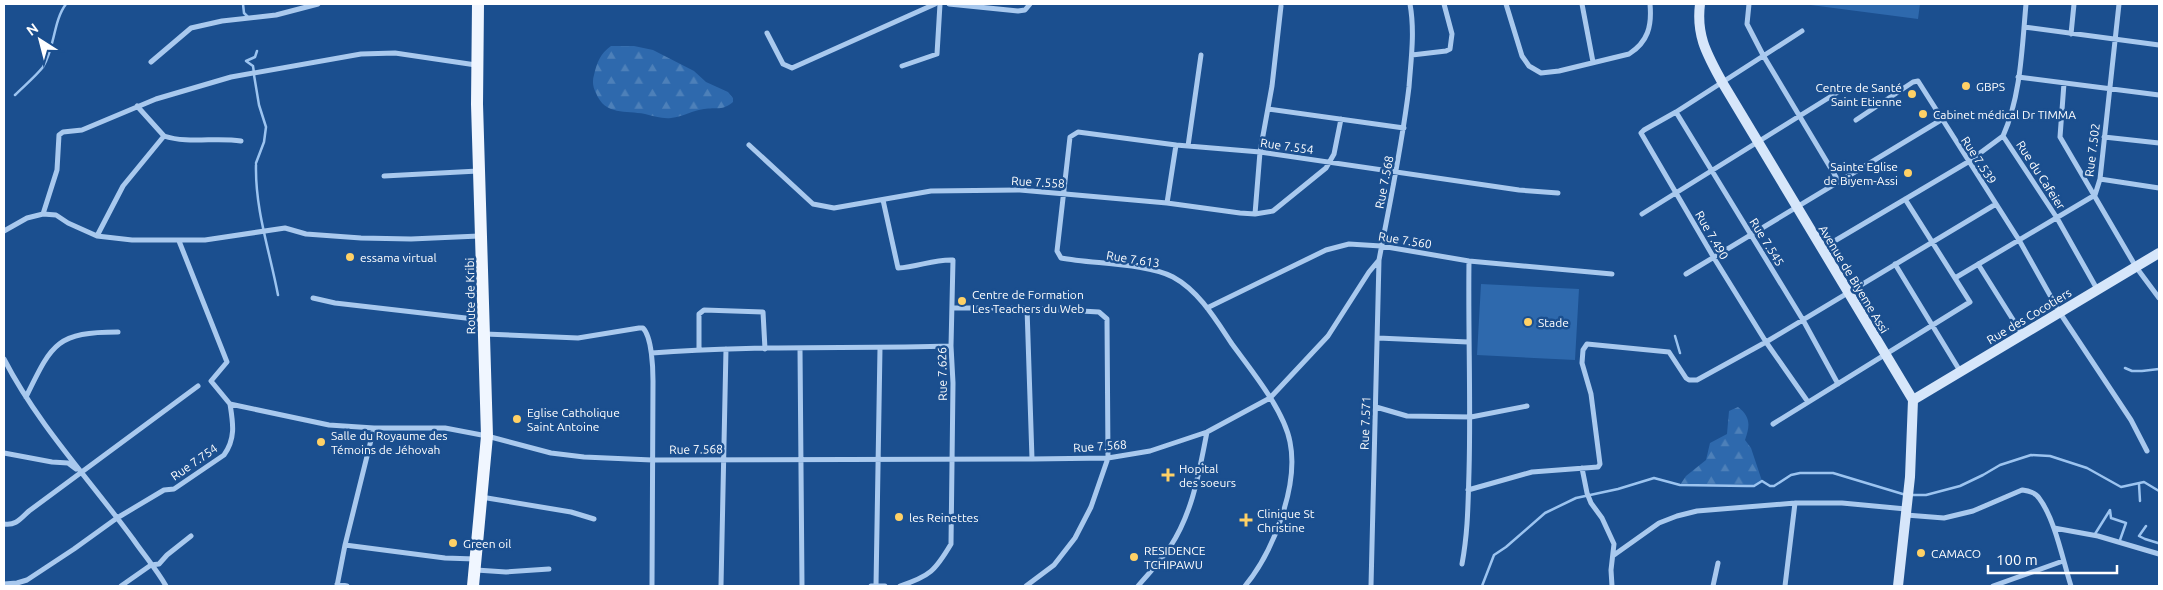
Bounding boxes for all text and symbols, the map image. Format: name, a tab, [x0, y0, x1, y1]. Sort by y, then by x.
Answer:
north arrow	[15, 15, 65, 65]
text: N	[23, 20, 41, 39]
marker: GBPS	[1960, 80, 1972, 92]
place label: GBPS	[1976, 80, 2005, 93]
place label: Centre de Santé Saint Etienne	[1816, 81, 1902, 108]
marker: Centre de Santé Saint Etienne	[1906, 88, 1918, 100]
marker: Cabinet médical Dr TIMMA	[1917, 108, 1929, 120]
place label: Cabinet médical Dr TIMMA	[1933, 108, 2076, 121]
street label: Rue 7.502	[2082, 123, 2102, 177]
street label: Rue 7.539	[1959, 134, 1999, 186]
street label: Rue 7.554	[1259, 136, 1315, 156]
street label: Rue du Cafeier	[2014, 138, 2068, 212]
street label: Rue 7.568	[1372, 154, 1396, 210]
place label: Sainte Eglise de Biyem-Assi	[1824, 160, 1898, 187]
marker: Sainte Eglise de Biyem-Assi	[1902, 167, 1914, 179]
street label: Rue 7.558	[1011, 174, 1065, 190]
street label: Rue 7.490	[1693, 208, 1731, 262]
street label: Rue 7.545	[1747, 216, 1787, 268]
street label: Avenue de Biyeme Assi	[1817, 223, 1891, 335]
street label: Rue 7.560	[1377, 229, 1433, 251]
street label: Rue 7.613	[1105, 248, 1161, 270]
marker: essama virtual	[344, 251, 356, 263]
place label: essama virtual	[360, 251, 437, 264]
street label: Route de Kribi	[463, 258, 477, 334]
street label: Rue des Cocotiers	[1984, 286, 2074, 346]
place label: Centre de Formation Les Teachers du Web	[972, 288, 1084, 315]
marker: Centre de Formation Les Teachers du Web	[956, 295, 968, 307]
marker: Stade	[1522, 316, 1534, 328]
place label: Stade	[1538, 316, 1569, 329]
street label: Rue 7.626	[935, 347, 949, 401]
street label: Rue 7.571	[1358, 396, 1372, 450]
place label: Eglise Catholique Saint Antoine	[527, 406, 620, 433]
marker: Eglise Catholique Saint Antoine	[511, 413, 523, 425]
place label: Salle du Royaume des Témoins de Jéhovah	[331, 429, 448, 456]
marker: Salle du Royaume des Témoins de Jéhovah	[315, 436, 327, 448]
street label: Rue 7.568	[1073, 438, 1127, 454]
street label: Rue 7.754	[168, 441, 220, 483]
street label: Rue 7.568	[669, 442, 723, 456]
place label: Hopital des soeurs	[1179, 462, 1236, 489]
marker: Hopital des soeurs	[1161, 468, 1175, 482]
place label: Clinique St Christine	[1257, 507, 1315, 534]
marker: les Reinettes	[893, 511, 905, 523]
place label: les Reinettes	[909, 511, 978, 524]
marker: Clinique St Christine	[1239, 513, 1253, 527]
marker: Green oil	[447, 537, 459, 549]
place label: Green oil	[463, 537, 511, 550]
scale bar	[1988, 542, 2117, 574]
place label: RESIDENCE TCHIPAWU	[1144, 544, 1206, 571]
marker: CAMACO	[1915, 547, 1927, 559]
place label: CAMACO	[1931, 547, 1981, 560]
marker: RESIDENCE TCHIPAWU	[1128, 551, 1140, 563]
text: 100 m	[1996, 551, 2038, 568]

